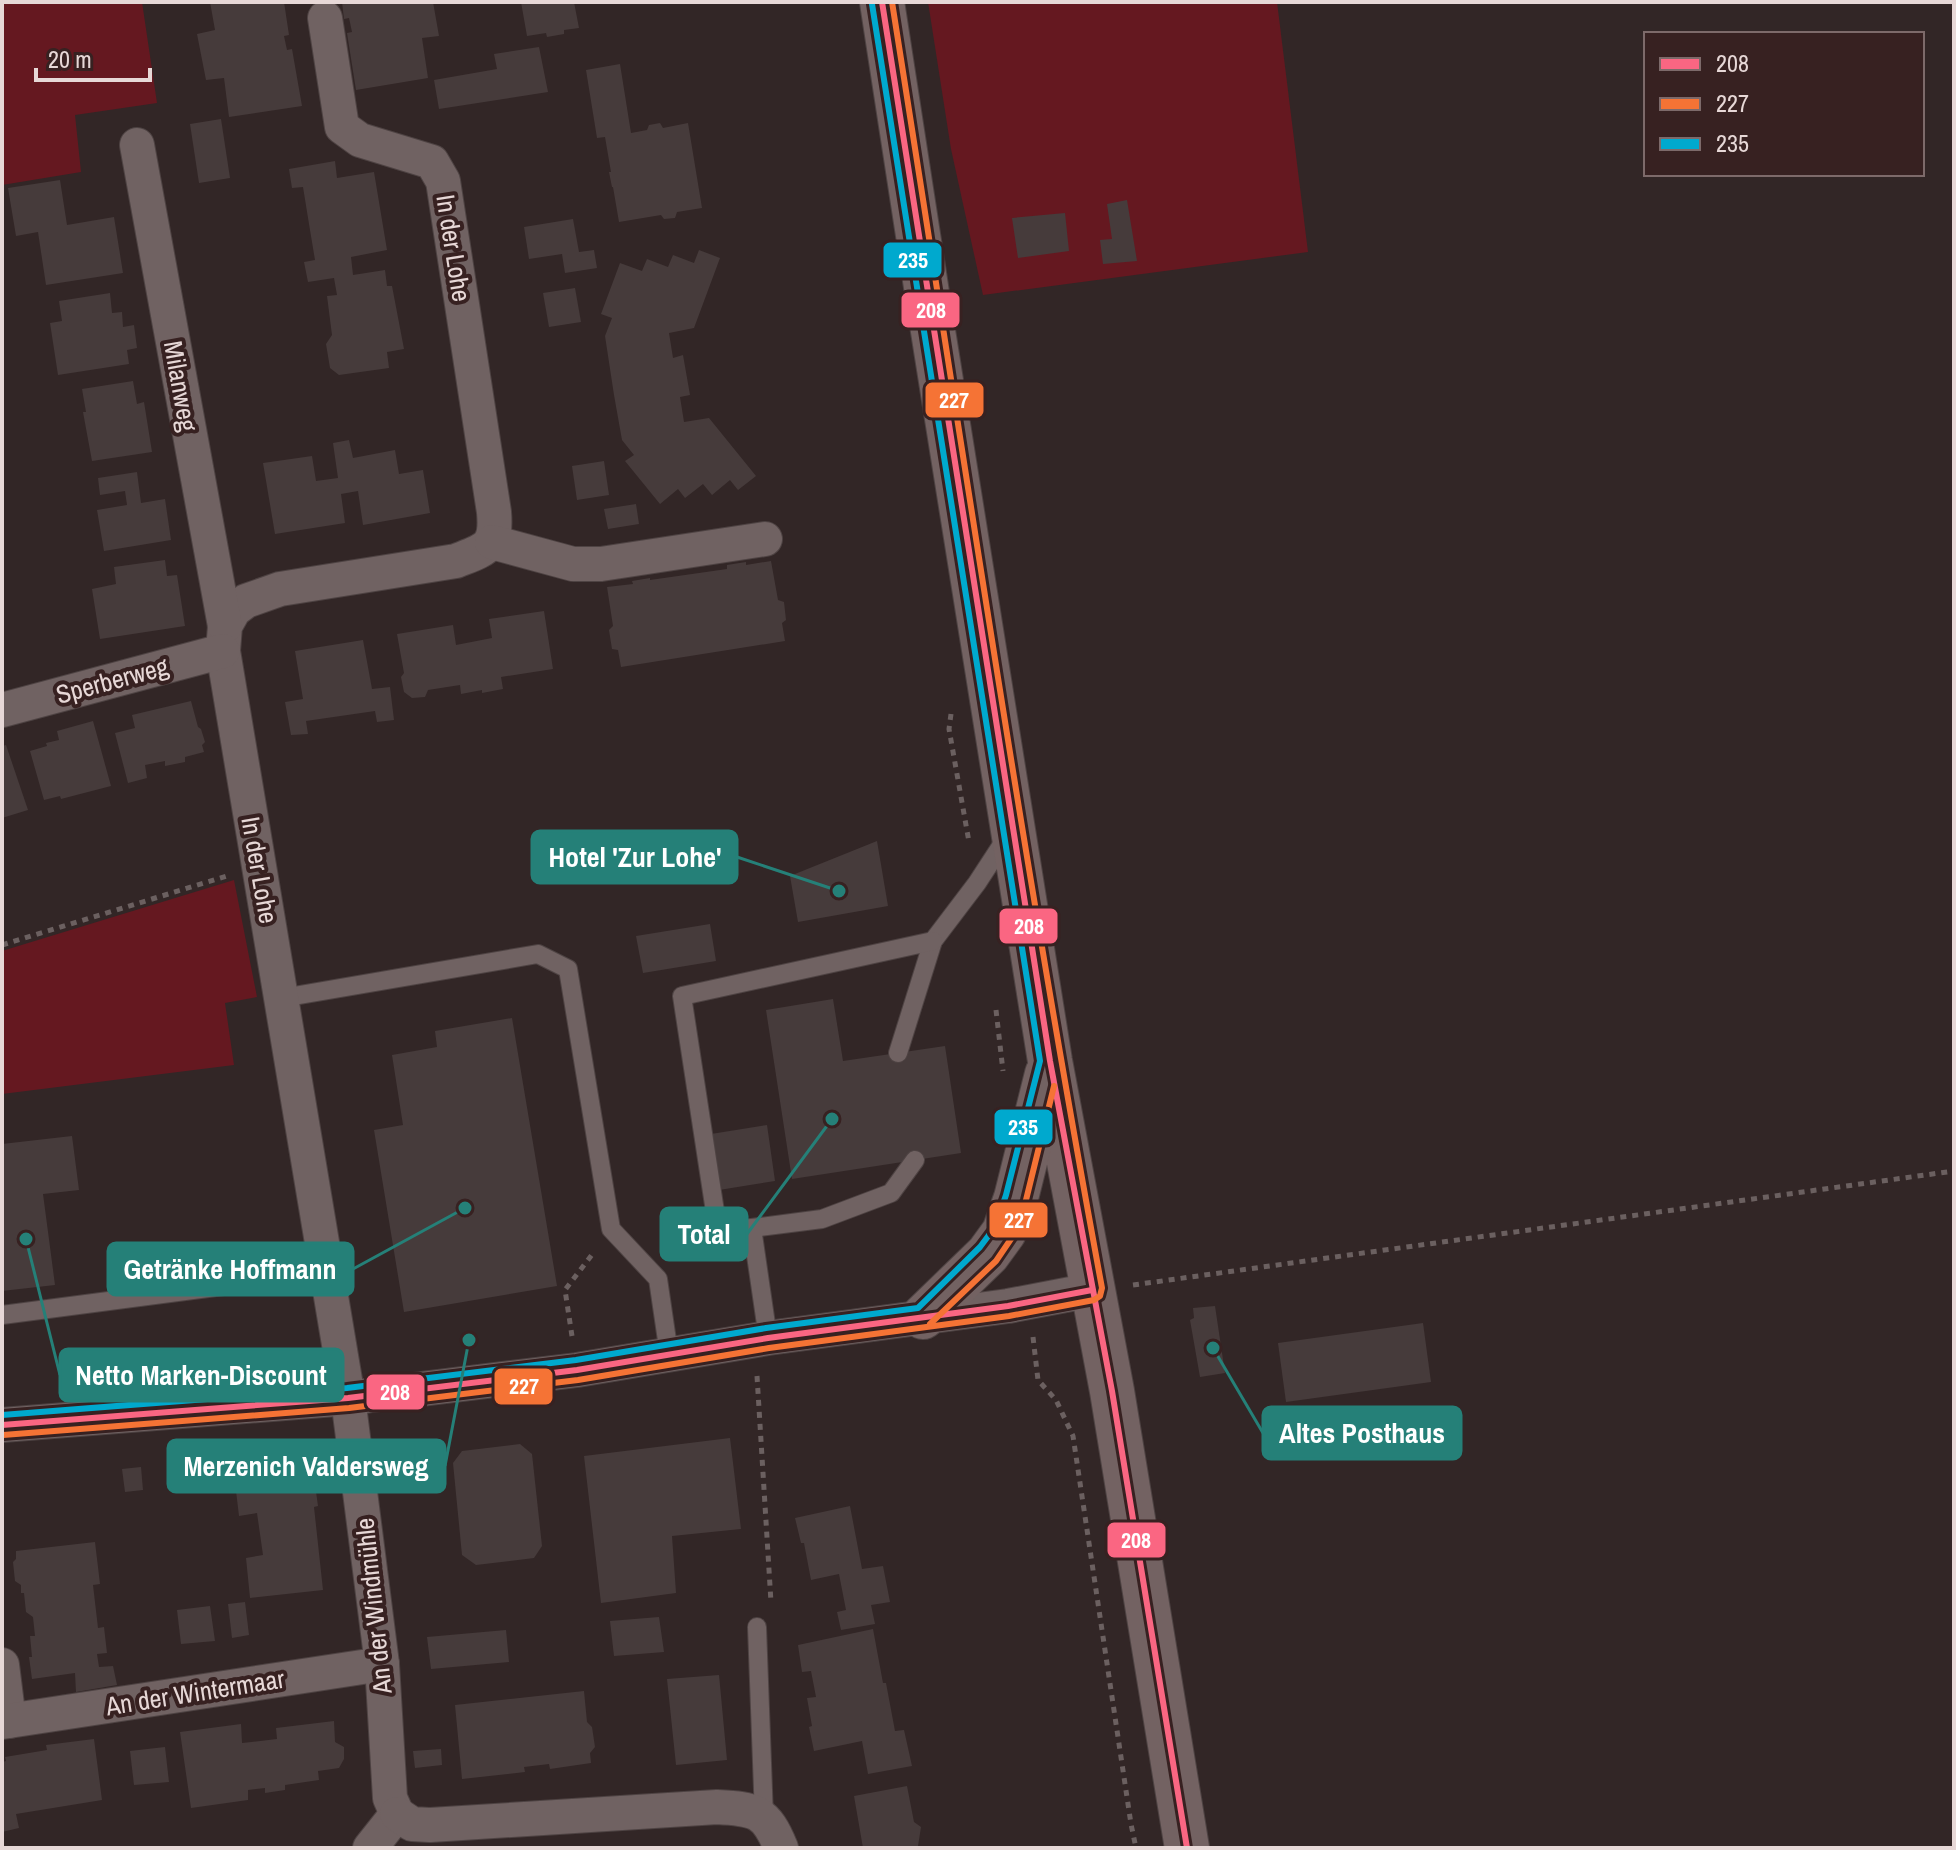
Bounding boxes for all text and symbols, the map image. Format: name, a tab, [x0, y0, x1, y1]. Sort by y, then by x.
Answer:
scale bar	[36, 32, 150, 82]
legend	[1644, 32, 1924, 176]
text: 20 m	[48, 43, 92, 75]
text: 208	[1716, 47, 1749, 79]
text: 227	[1716, 87, 1749, 119]
text: 235	[1716, 127, 1749, 159]
street label: In der Lohe	[428, 192, 480, 304]
line badge: 235	[882, 241, 943, 279]
text: 235	[898, 245, 928, 275]
line badge: 208	[900, 291, 961, 329]
text: 208	[916, 295, 946, 325]
street label: Milanweg	[156, 338, 206, 434]
line badge: 227	[924, 381, 985, 419]
text: 227	[939, 385, 969, 415]
street label: Sperberweg	[52, 648, 172, 712]
street label: In der Lohe	[233, 814, 287, 926]
callout: Hotel 'Zur Lohe'	[532, 831, 737, 883]
text: Hotel 'Zur Lohe'	[549, 838, 721, 876]
line badge: 208	[998, 907, 1059, 945]
text: 208	[1014, 911, 1044, 941]
line badge: 235	[993, 1108, 1054, 1146]
text: 235	[1008, 1112, 1038, 1142]
line badge: 227	[988, 1201, 1049, 1239]
text: 227	[1004, 1205, 1034, 1235]
callout: Total	[661, 1208, 747, 1260]
text: Total	[677, 1215, 731, 1253]
callout: Getränke Hoffmann	[108, 1243, 353, 1295]
text: Getränke Hoffmann	[123, 1250, 337, 1288]
callout: Netto Marken-Discount	[60, 1349, 343, 1401]
text: Netto Marken-Discount	[75, 1356, 327, 1394]
line badge: 227	[493, 1367, 554, 1406]
text: 227	[509, 1371, 539, 1401]
line badge: 208	[365, 1373, 426, 1411]
text: 208	[380, 1377, 410, 1407]
callout: Altes Posthaus	[1263, 1407, 1461, 1459]
text: Altes Posthaus	[1279, 1414, 1445, 1452]
callout: Merzenich Valdersweg	[168, 1440, 445, 1492]
text: Merzenich Valdersweg	[183, 1447, 429, 1485]
street label: An der Windmühle	[346, 1516, 400, 1697]
line badge: 208	[1106, 1521, 1167, 1559]
text: 208	[1121, 1525, 1151, 1555]
street label: An der Wintermaar	[102, 1661, 287, 1724]

